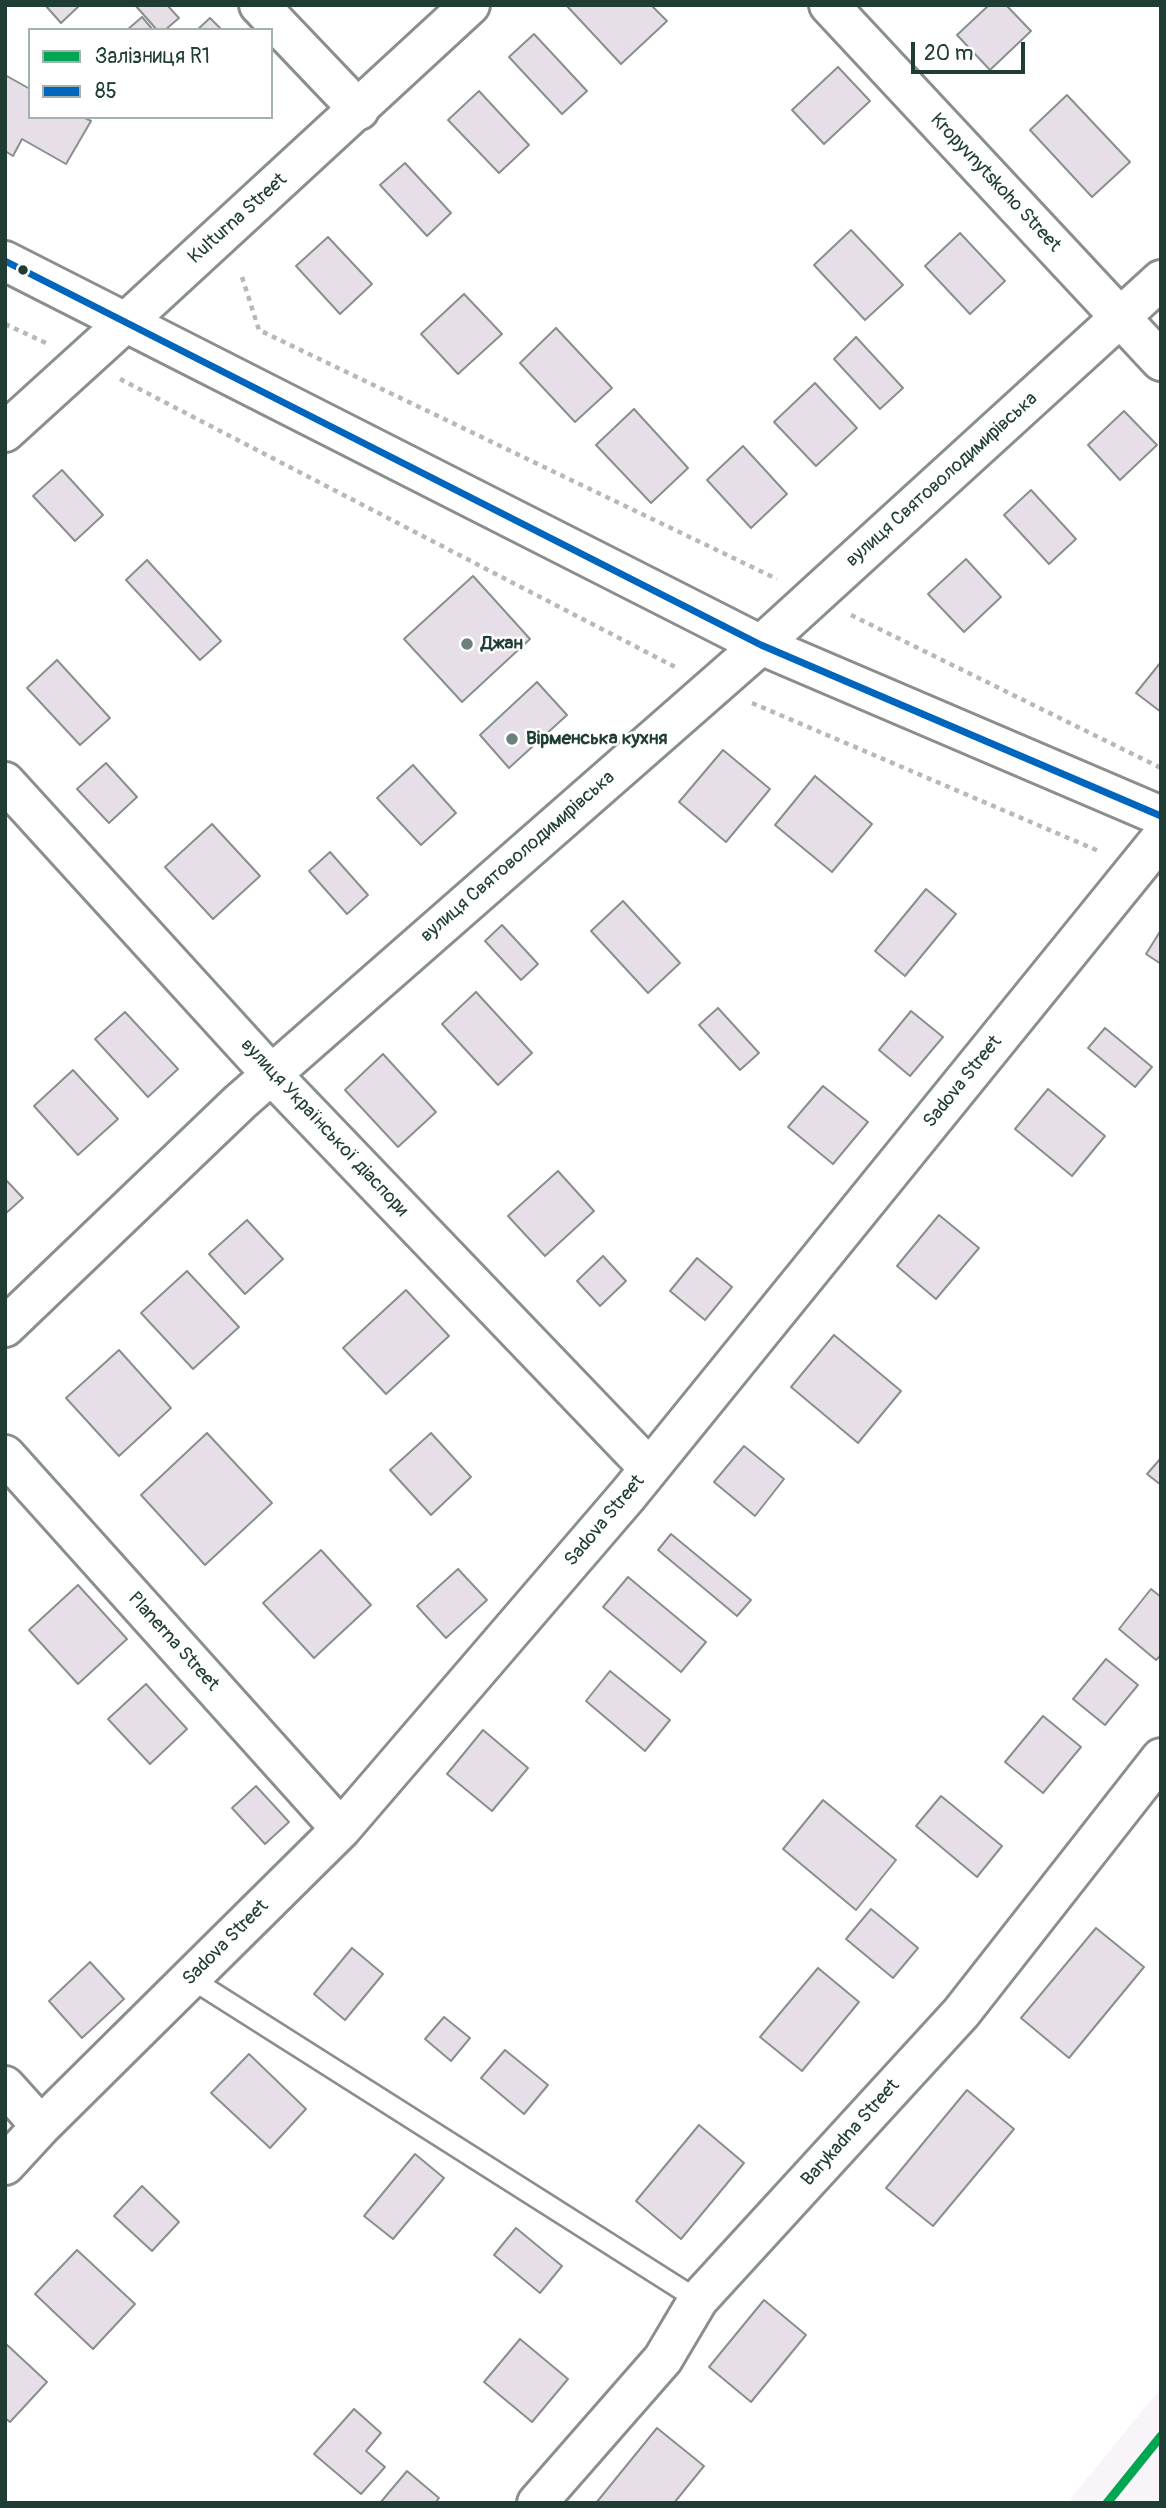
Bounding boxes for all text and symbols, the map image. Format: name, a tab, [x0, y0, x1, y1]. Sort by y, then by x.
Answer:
legend	[28, 28, 273, 119]
scale bar	[914, 28, 1028, 72]
text: 20 m	[924, 40, 973, 67]
text: Залізниця R1	[95, 43, 210, 70]
text: 85	[95, 78, 117, 105]
street label: Kropyvnytskoho Street	[925, 109, 1065, 257]
street label: Kulturna Street	[184, 169, 292, 269]
unlabelled marker	[16, 263, 30, 277]
street label: вулиця Святоволодимирівська	[842, 388, 1042, 572]
place label: Джан	[481, 633, 523, 655]
marker: Джан	[459, 636, 475, 652]
place label: Вірменська кухня	[526, 728, 667, 750]
marker: Вірменська кухня	[504, 731, 520, 747]
street label: вулиця Святоволодимирівська	[416, 766, 620, 948]
street label: Sadova Street	[919, 1031, 1007, 1133]
street label: вулиця Української діаспори	[235, 1034, 413, 1222]
street label: Sadova Street	[560, 1471, 650, 1571]
street label: Planerna Street	[123, 1588, 223, 1696]
street label: Sadova Street	[178, 1895, 274, 1991]
street label: Barykadna Street	[797, 2075, 905, 2191]

